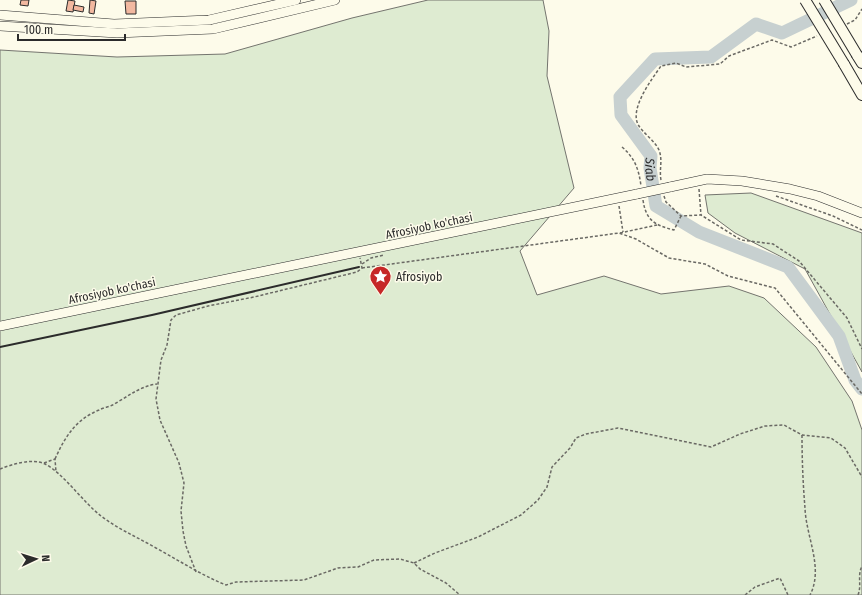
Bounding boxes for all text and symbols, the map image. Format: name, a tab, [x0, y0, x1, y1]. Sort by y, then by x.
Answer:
scale bar	[18, 16, 125, 42]
text: 100 m	[24, 23, 53, 37]
water label: Siab	[642, 156, 659, 182]
street label: Afrosiyob ko'chasi	[384, 210, 474, 242]
place icon: Afrosiyob	[367, 264, 393, 297]
place label: Afrosiyob	[396, 270, 442, 284]
street label: Afrosiyob ko'chasi	[67, 275, 157, 307]
north arrow	[16, 539, 56, 579]
text: N	[39, 555, 52, 562]

